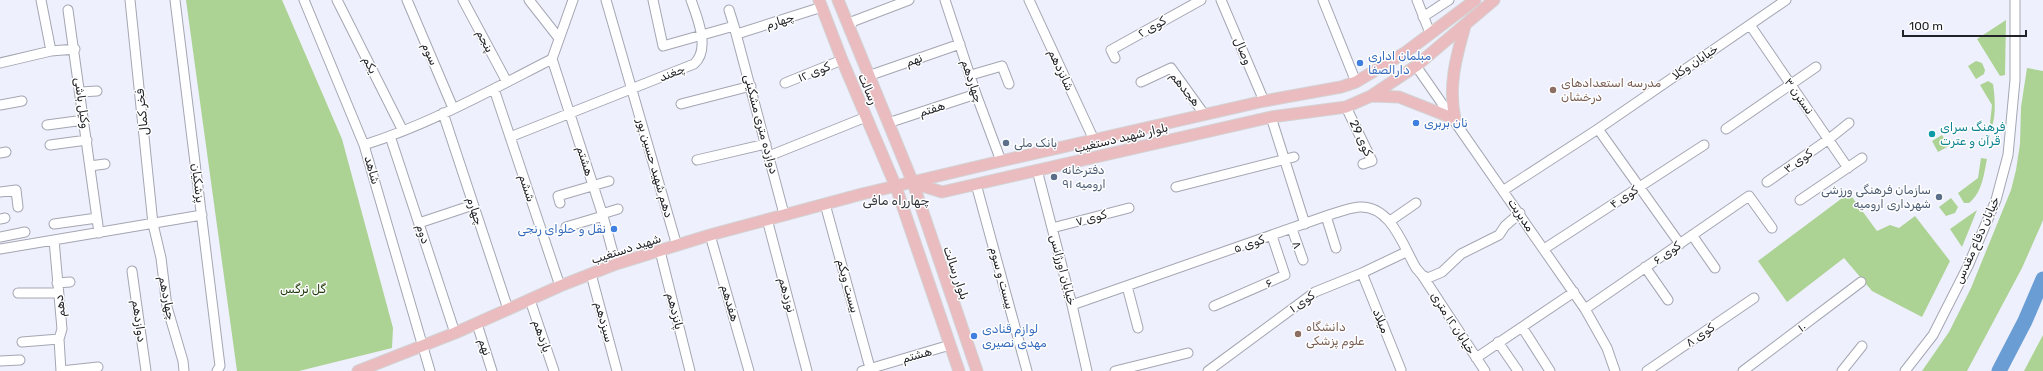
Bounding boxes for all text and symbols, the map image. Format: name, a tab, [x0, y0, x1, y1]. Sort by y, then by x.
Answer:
street label: چهارم	[764, 10, 796, 34]
scale bar	[1903, 12, 2026, 38]
street label: کوی ۲	[1135, 13, 1170, 41]
text: 100 m	[1909, 19, 1943, 33]
street label: پنجم	[472, 27, 497, 55]
street label: وصال	[1230, 35, 1255, 67]
street label: سوم	[417, 41, 441, 68]
street label: خیابان وکلا	[1669, 41, 1721, 83]
street label: شانزدهم	[1044, 47, 1077, 93]
place label: مبلمان اداری دارالصفا	[1368, 49, 1431, 78]
street label: نهم	[904, 51, 925, 70]
street label: یکم	[359, 54, 380, 76]
street label: چهاردهم	[958, 58, 985, 105]
marker: مبلمان اداری دارالصفا	[1355, 58, 1365, 68]
street label: کوی ۱۲	[796, 59, 833, 86]
street label: چغند	[657, 62, 687, 84]
street label: هجدهم	[1166, 69, 1203, 110]
street label: رسالت	[854, 71, 881, 107]
street label: دوازده متری مشکینی	[740, 73, 781, 176]
street label: نسترن ۳	[1781, 75, 1817, 117]
street label: وکیل باشی	[70, 76, 93, 130]
place label: مدرسه استعدادهای درخشان	[1561, 76, 1661, 105]
marker: مدرسه استعدادهای درخشان	[1548, 85, 1558, 95]
street label: فخر کمال	[133, 88, 152, 136]
street label: هفتم	[917, 98, 947, 121]
street label: دهم شهید حسین پور	[633, 116, 676, 220]
place label: نان بربری	[1424, 116, 1468, 131]
street label: کوی 29	[1346, 118, 1376, 159]
marker: نان بربری	[1411, 118, 1421, 128]
street label: بلوار شهید دستغیب	[1073, 120, 1170, 157]
place label: فرهنگ سرای قرآن و عترت	[1940, 120, 2006, 149]
marker: فرهنگ سرای قرآن و عترت	[1927, 129, 1937, 139]
place label: بانک ملی	[1014, 136, 1057, 151]
marker: بانک ملی	[1001, 138, 1011, 148]
street label: هشتم	[573, 144, 596, 178]
street label: کوی ۳	[1781, 146, 1816, 177]
street label: شاهد	[361, 154, 383, 186]
street label: پزشکیان	[188, 162, 207, 204]
place label: دفترخانه ۹۱ ارومیه	[1062, 163, 1106, 192]
street label: ششم	[515, 172, 538, 204]
marker: دفترخانه ۹۱ ارومیه	[1049, 172, 1059, 182]
street label: کوی ۴	[1607, 182, 1642, 212]
place label: سازمان فرهنگی ورزشی شهرداری ارومیه	[1821, 183, 1931, 212]
marker: سازمان فرهنگی ورزشی شهرداری ارومیه	[1934, 192, 1944, 202]
district label: چهارراه مافی	[863, 193, 929, 209]
street label: خیابان دفاع مقدس	[1952, 194, 2004, 287]
street label: چهارم	[462, 195, 486, 227]
street label: مدیریت	[1504, 196, 1537, 235]
street label: کوی ۷	[1074, 207, 1109, 230]
place label: نقل و حلوای رنجی	[518, 222, 606, 237]
street label: دوم	[411, 223, 433, 246]
marker: نقل و حلوای رنجی	[609, 224, 619, 234]
street label: شهید دستغیب	[589, 231, 663, 267]
street label: کوی ۵	[1232, 232, 1267, 257]
street label: خیابان اورژانس	[1046, 233, 1079, 307]
street label: کوی ۶	[1650, 238, 1685, 268]
street label: ۸	[1289, 239, 1305, 251]
street label: بلوار رسالت	[939, 244, 972, 302]
street label: بیست و سوم	[985, 245, 1017, 311]
street label: بیست ویکم	[833, 258, 862, 315]
street label: چهاردهم	[155, 275, 178, 321]
street label: ۶	[1263, 275, 1275, 291]
street label: نوزدهم	[775, 276, 798, 314]
park label: گل نرگس	[280, 282, 327, 297]
street label: هفدهم	[717, 283, 742, 323]
street label: کوی ۱	[1287, 288, 1318, 317]
street label: خیابان ۱۲ متری	[1427, 289, 1478, 357]
street label: پانزدهم	[663, 291, 686, 331]
street label: دهم	[52, 293, 69, 318]
street label: دوازدهم	[128, 299, 149, 344]
street label: سیزدهم	[591, 300, 616, 344]
street label: میلاد	[1370, 307, 1392, 336]
street label: یازدهم	[529, 318, 554, 354]
street label: ۱۰	[1795, 319, 1809, 335]
place label: دانشگاه علوم پزشکی	[1306, 320, 1365, 350]
street label: کوی ۸	[1683, 320, 1718, 351]
place label: لوازم قنادی مهدی نصیری	[982, 322, 1047, 351]
marker: دانشگاه علوم پزشکی	[1293, 329, 1303, 339]
marker: لوازم قنادی مهدی نصیری	[969, 331, 979, 341]
street label: نهم	[475, 337, 494, 358]
street label: هشتم	[901, 344, 934, 367]

